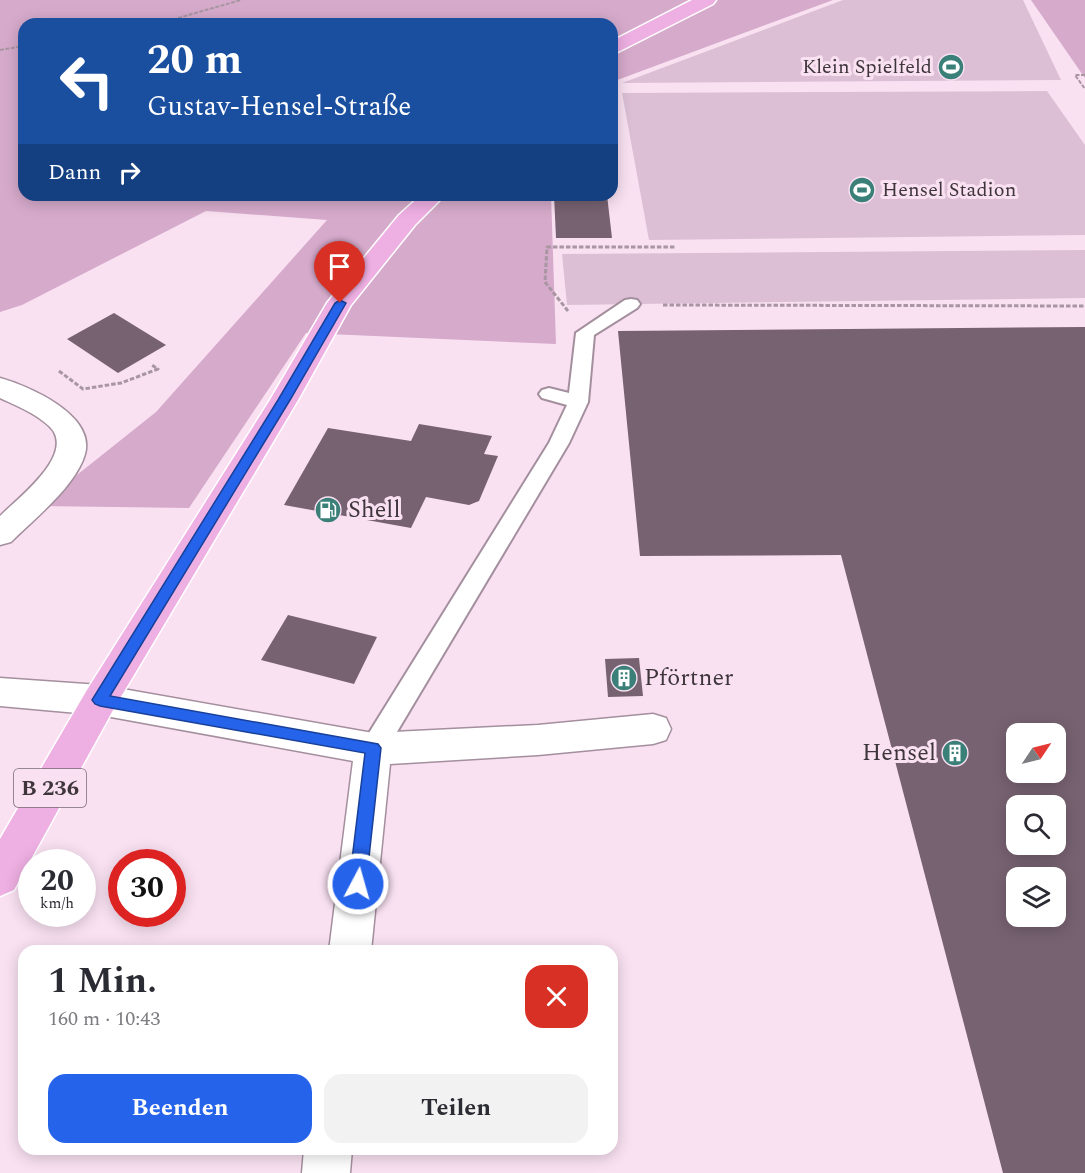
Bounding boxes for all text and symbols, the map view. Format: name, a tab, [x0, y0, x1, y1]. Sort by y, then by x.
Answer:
text: 20 m	[147, 29, 242, 92]
icon: left	[48, 42, 126, 120]
place label: Klein Spielfeld	[802, 52, 932, 82]
sports icon: Klein Spielfeld	[936, 52, 966, 82]
text: Gustav-Hensel-Straße	[147, 86, 411, 128]
text: Dann	[48, 156, 101, 189]
icon: right	[113, 156, 146, 189]
sports icon: Hensel Stadion	[847, 175, 877, 205]
place label: Hensel Stadion	[882, 175, 1016, 205]
pin	[314, 241, 365, 303]
icon: arrive	[323, 250, 356, 283]
place label: Shell	[348, 492, 400, 528]
fuel station icon: Shell	[313, 495, 343, 525]
place label: Pförtner	[644, 660, 734, 696]
building icon: Pförtner	[609, 663, 639, 693]
north arrow	[1006, 723, 1066, 783]
map controls	[1006, 723, 1066, 927]
place label: Hensel	[862, 735, 936, 771]
building icon: Hensel	[940, 738, 970, 768]
road number: B 236	[14, 769, 86, 807]
button: search	[1006, 795, 1066, 855]
speed limit sign: 30	[108, 849, 186, 927]
position arrow	[326, 852, 390, 916]
text: 20	[40, 858, 74, 904]
button: layers	[1006, 867, 1066, 927]
text: km/h	[40, 892, 74, 915]
text: 1 Min.	[48, 954, 157, 1009]
button: close	[525, 965, 588, 1028]
text: 160 m · 10:43	[48, 1004, 160, 1034]
button: Beenden	[48, 1074, 312, 1143]
button: Teilen	[324, 1074, 588, 1143]

